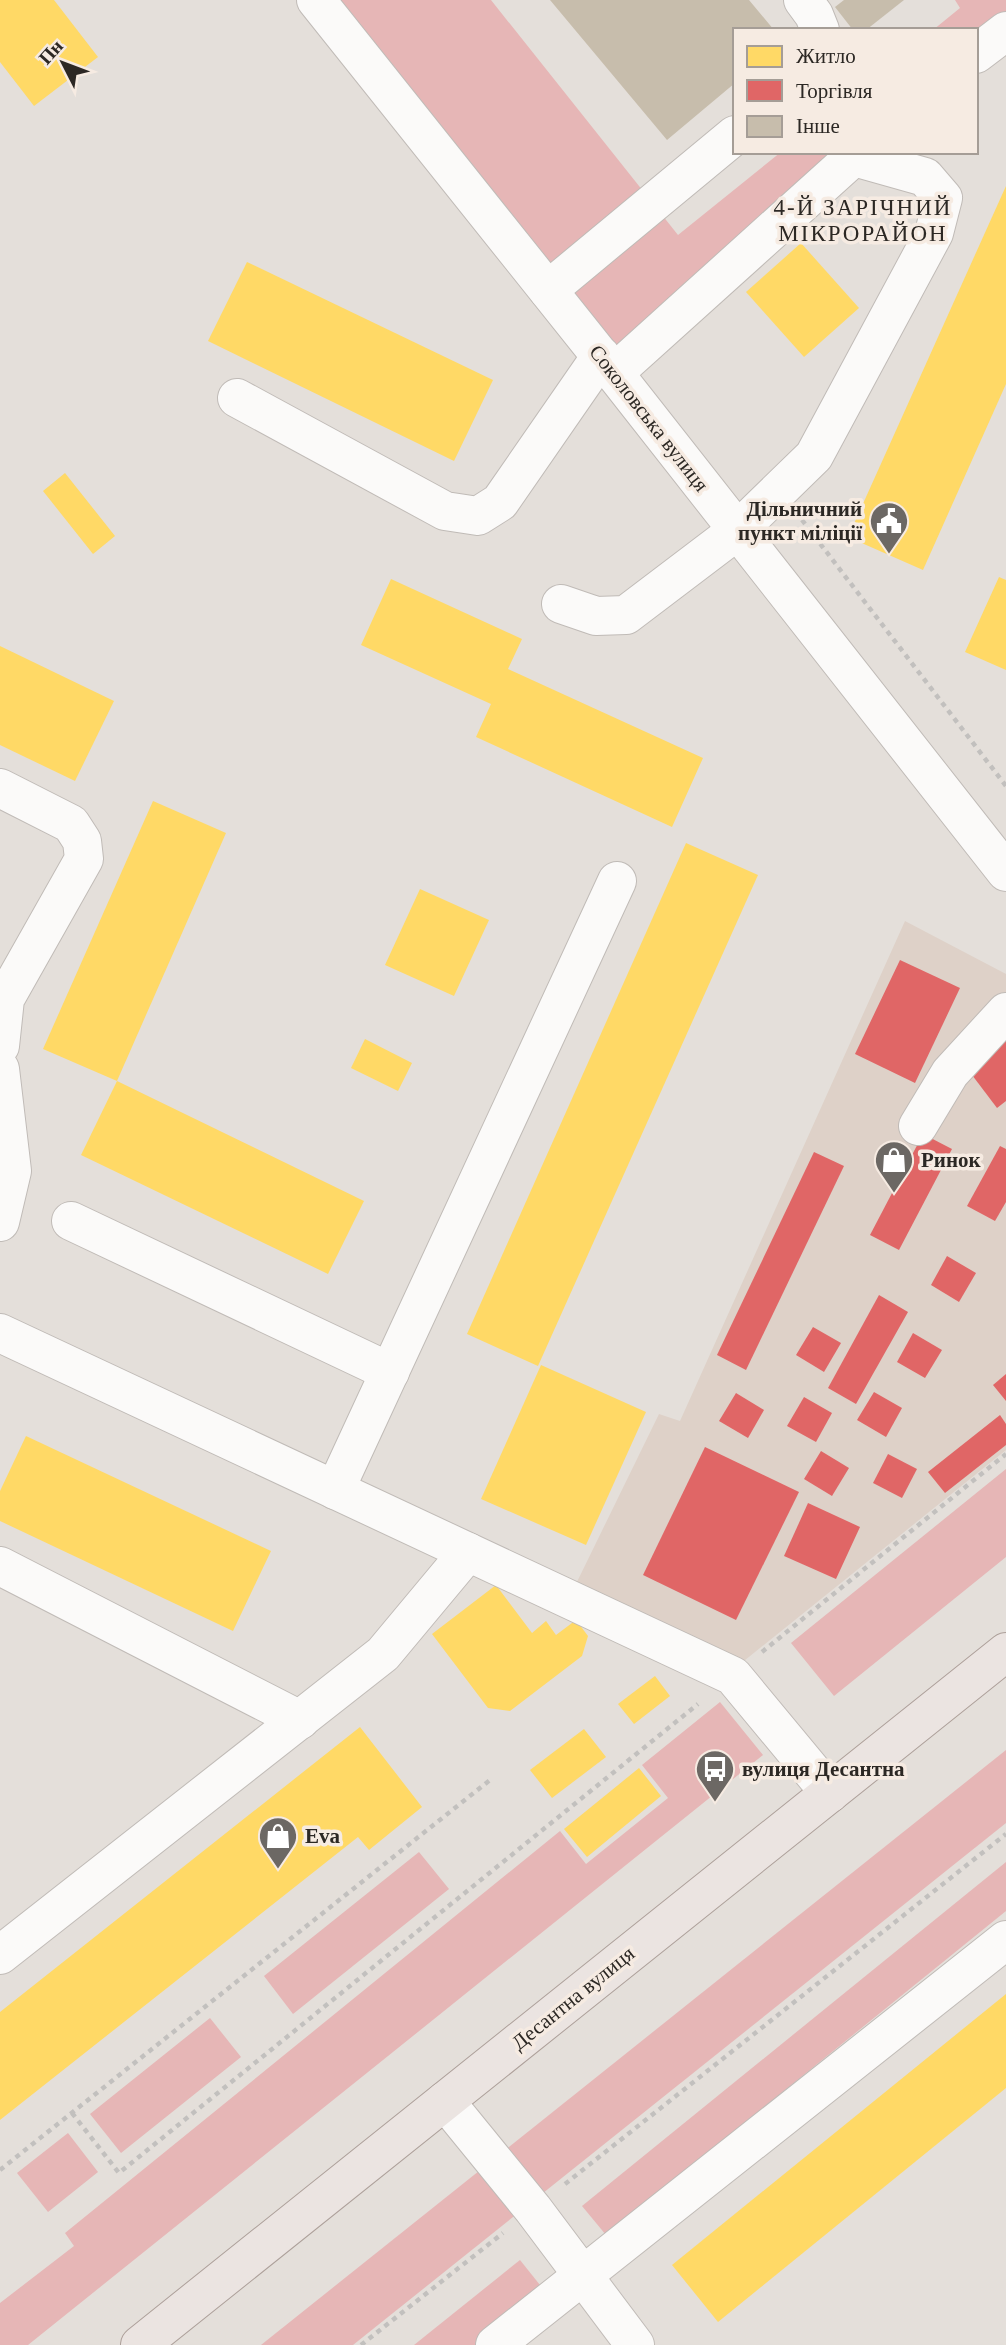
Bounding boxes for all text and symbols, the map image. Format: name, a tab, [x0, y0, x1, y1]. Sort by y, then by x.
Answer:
north arrow	[28, 28, 98, 98]
legend	[733, 28, 978, 154]
text: Пн	[34, 35, 67, 69]
text: Житло	[796, 44, 856, 68]
text: Торгівля	[796, 79, 873, 103]
text: Інше	[796, 114, 840, 138]
district label: 4-Й ЗАРІЧНИЙ МІКРОРАЙОН	[774, 195, 952, 246]
street label: Соколовська вулиця	[584, 340, 714, 496]
place label: Дільничний пункт міліції	[738, 497, 862, 545]
public building icon: Дільничний пункт міліції	[868, 500, 910, 555]
shop icon: Ринок	[873, 1139, 915, 1194]
place label: Ринок	[921, 1148, 982, 1172]
bus stop icon: вулиця Десантна	[694, 1748, 736, 1803]
place label: вулиця Десантна	[742, 1757, 905, 1781]
shop icon: Eva	[257, 1815, 299, 1870]
place label: Eva	[305, 1824, 341, 1848]
street label: Десантна вулиця	[507, 1941, 639, 2055]

